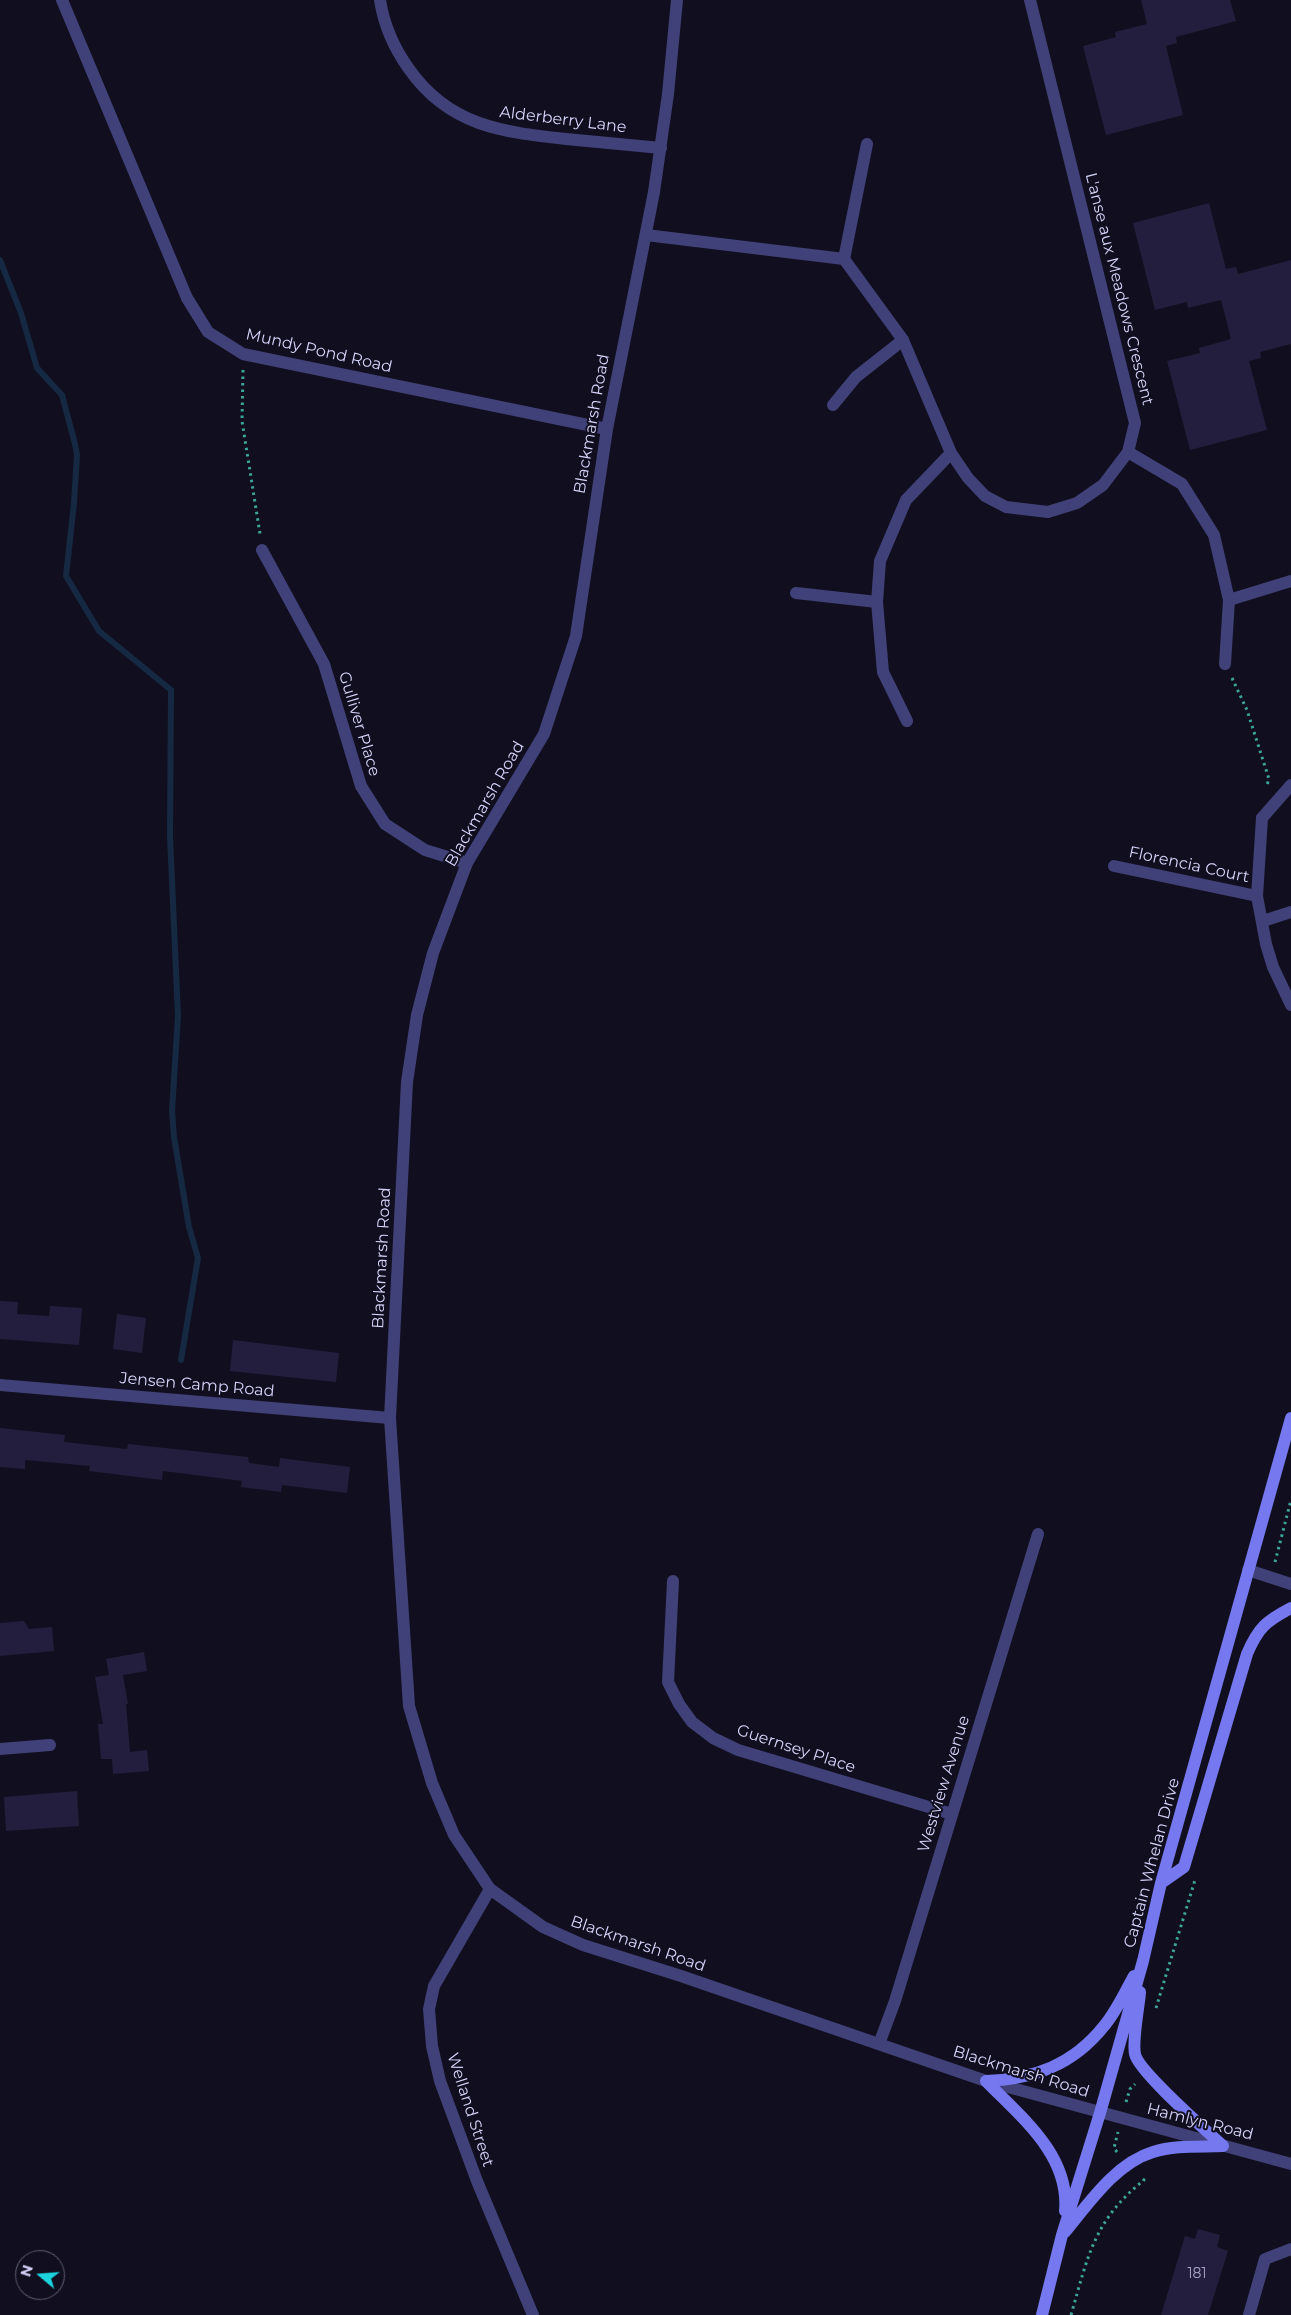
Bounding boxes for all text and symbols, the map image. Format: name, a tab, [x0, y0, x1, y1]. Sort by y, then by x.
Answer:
street label: Alderberry Lane	[498, 103, 628, 137]
street label: L'anse aux Meadows Crescent	[1081, 171, 1157, 407]
street label: Mundy Pond Road	[244, 325, 394, 377]
street label: Blackmarsh Road	[570, 353, 614, 495]
street label: Gulliver Place	[334, 669, 384, 779]
street label: Blackmarsh Road	[441, 738, 529, 870]
street label: Florencia Court	[1127, 843, 1251, 887]
street label: Blackmarsh Road	[369, 1187, 395, 1329]
street label: Jensen Camp Road	[119, 1369, 275, 1401]
street label: Westview Avenue	[914, 1713, 974, 1855]
street label: Guernsey Place	[734, 1721, 858, 1777]
street label: Captain Whelan Drive	[1120, 1776, 1184, 1950]
street label: Blackmarsh Road	[568, 1912, 708, 1976]
street label: Blackmarsh Road	[950, 2042, 1092, 2102]
street label: Welland Street	[443, 2051, 497, 2169]
street label: Hamlyn Road	[1145, 2099, 1255, 2145]
north arrow	[15, 2250, 65, 2300]
text: N	[16, 2263, 37, 2279]
house number: 181	[1187, 2266, 1207, 2282]

